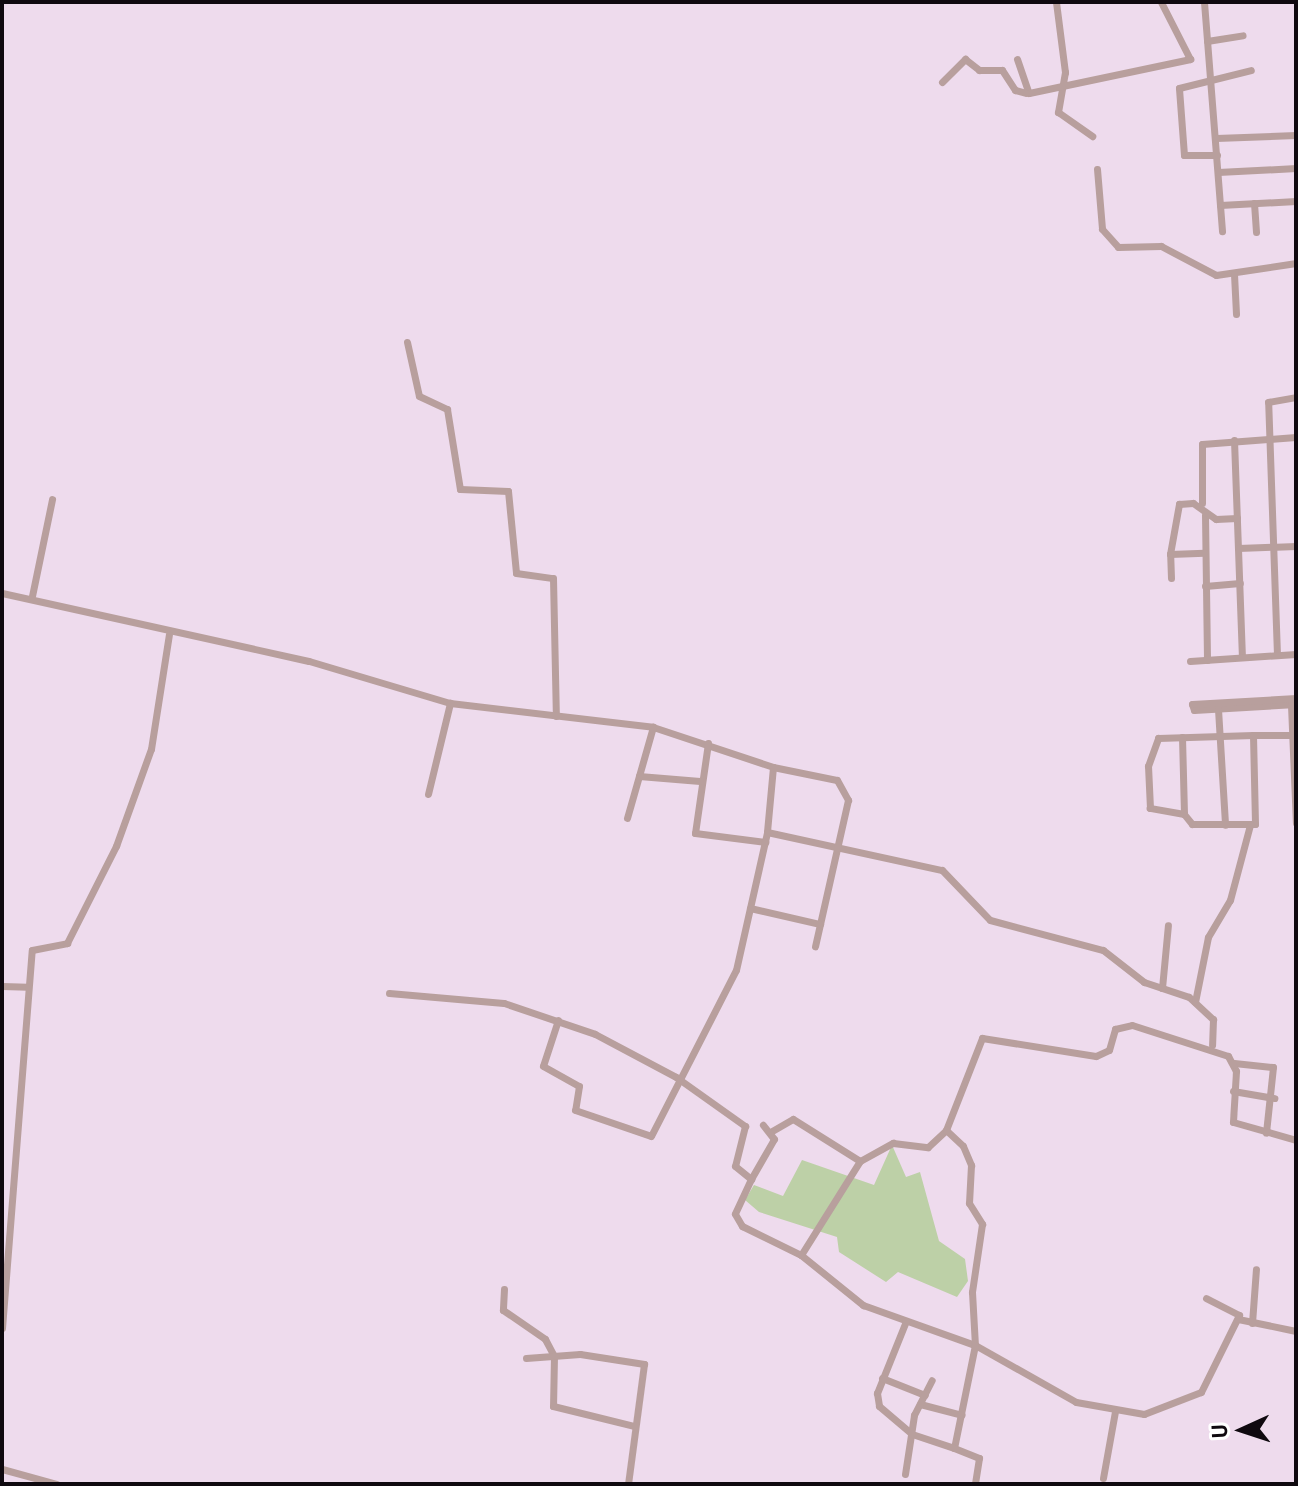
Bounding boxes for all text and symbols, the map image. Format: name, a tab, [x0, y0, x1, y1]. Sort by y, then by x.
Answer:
north arrow	[1202, 1390, 1282, 1470]
text: U	[1205, 1424, 1231, 1439]

